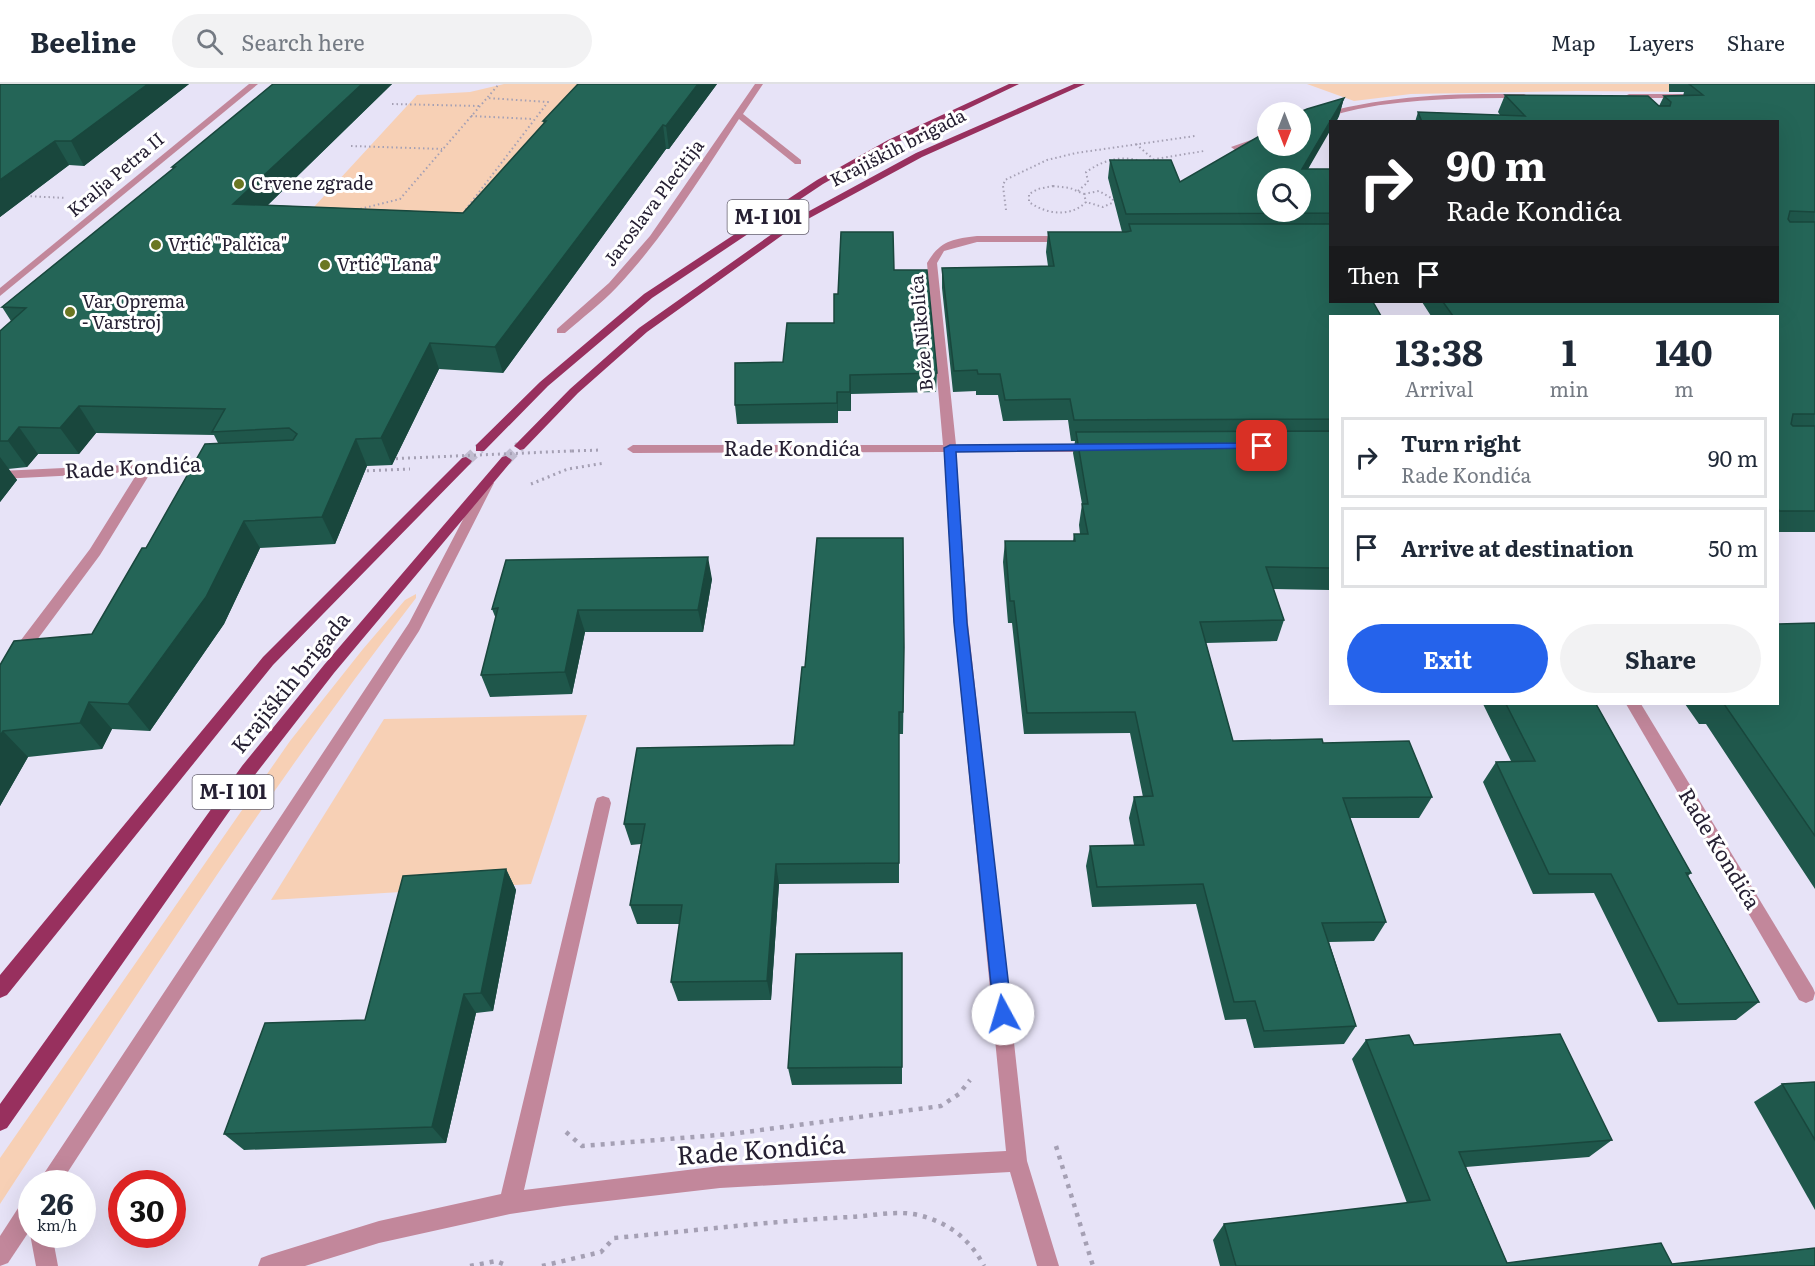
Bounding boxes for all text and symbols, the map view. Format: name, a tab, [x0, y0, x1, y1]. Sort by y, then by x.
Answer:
search box	[172, 14, 592, 68]
text: Beeline	[30, 20, 136, 62]
icon: search	[193, 25, 226, 58]
text: Search here	[241, 25, 365, 58]
text: Map	[1551, 26, 1596, 57]
text: Layers	[1629, 26, 1694, 57]
text: Share	[1727, 26, 1785, 57]
street label: Krajiških brigada	[825, 101, 970, 193]
north arrow	[1257, 102, 1311, 156]
map controls	[1257, 102, 1311, 222]
street label: Kralja Petra II	[61, 125, 169, 223]
text: 90 m	[1446, 132, 1546, 194]
street label: Jaroslava Plecitija	[596, 133, 710, 271]
icon: right	[1347, 144, 1425, 222]
button: search	[1257, 168, 1311, 222]
place label: Crvene zgrade	[251, 169, 373, 196]
marker: Crvene zgrade	[232, 177, 246, 191]
text: Rade Kondića	[1446, 189, 1622, 229]
road number: M-I 101	[728, 200, 808, 234]
place label: Vrtić "Palčica"	[168, 230, 287, 257]
marker: Vrtić "Palčica"	[149, 238, 163, 252]
place label: Vrtić "Lana"	[337, 250, 439, 277]
marker: Vrtić "Lana"	[318, 258, 332, 272]
text: Then	[1347, 258, 1400, 291]
icon: arrive	[1412, 258, 1445, 291]
street label: Bože Nikolića	[902, 274, 939, 392]
place label: Var Oprema - Varstroj	[82, 287, 185, 335]
marker: Var Oprema - Varstroj	[63, 305, 77, 319]
text: 13:38	[1395, 324, 1483, 377]
text: 1	[1562, 324, 1577, 377]
text: 140	[1655, 324, 1713, 377]
text: Arrival	[1405, 373, 1473, 403]
text: min	[1550, 373, 1589, 403]
text: m	[1674, 373, 1694, 403]
pin	[1236, 420, 1287, 471]
text: Turn right	[1401, 426, 1521, 459]
icon: arrive	[1245, 429, 1278, 462]
street label: Rade Kondića	[724, 431, 861, 462]
icon: right	[1350, 441, 1383, 474]
text: 90 m	[1708, 441, 1758, 474]
street label: Rade Kondića	[64, 446, 203, 485]
text: Rade Kondića	[1401, 459, 1531, 489]
icon: arrive	[1350, 531, 1383, 564]
text: Arrive at destination	[1401, 531, 1634, 564]
text: 50 m	[1708, 531, 1758, 564]
street label: Krajiških brigada	[222, 604, 356, 759]
button: Exit	[1347, 624, 1548, 693]
button: Share	[1560, 624, 1761, 693]
road number: M-I 101	[192, 775, 274, 809]
street label: Rade Kondića	[1673, 781, 1770, 915]
position arrow	[971, 982, 1035, 1046]
street label: Rade Kondića	[675, 1122, 847, 1173]
speed limit sign: 30	[108, 1170, 186, 1248]
text: 26	[40, 1180, 74, 1224]
text: km/h	[37, 1213, 77, 1236]

